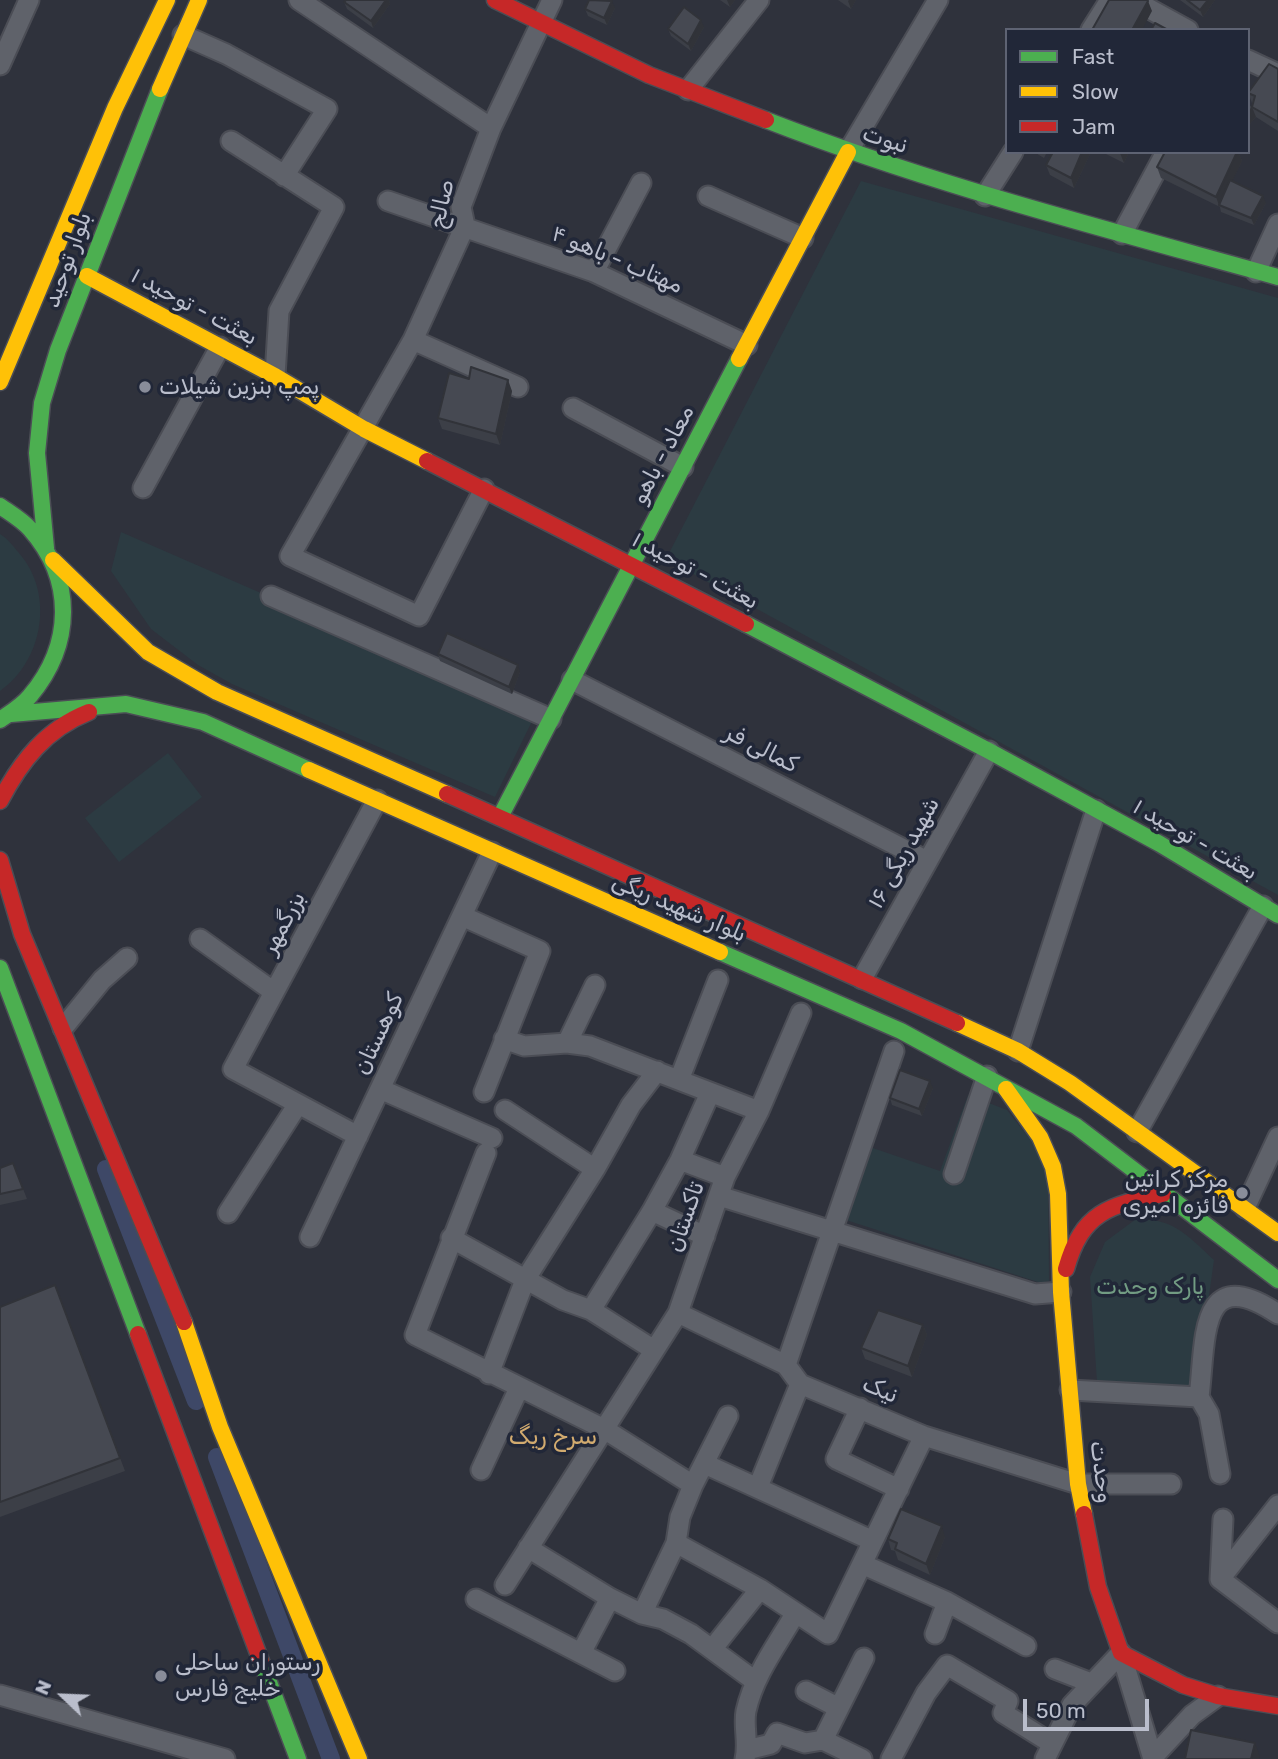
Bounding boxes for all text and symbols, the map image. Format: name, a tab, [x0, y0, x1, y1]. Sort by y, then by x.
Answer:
legend	[1005, 28, 1250, 154]
text: Fast	[1072, 44, 1114, 69]
text: Slow	[1072, 79, 1119, 104]
text: Jam	[1072, 114, 1116, 139]
street label: نبوت	[859, 120, 911, 160]
street label: صالح	[423, 177, 461, 231]
street label: بلوار توحید	[38, 208, 98, 312]
street label: مهتاب - باهو ۴	[547, 220, 687, 300]
street label: بعثت - توحید ۱	[126, 262, 262, 352]
place label: پمپ بنزین شیلات	[159, 373, 319, 401]
marker: پمپ بنزین شیلات	[137, 379, 153, 395]
street label: معاد - باهو	[625, 401, 701, 509]
street label: بعثت - توحید ۱	[627, 526, 763, 616]
street label: کمالی فر	[720, 719, 802, 779]
street label: شهید ریگی ۱۶	[862, 792, 946, 914]
street label: بعثت - توحید ۱	[1128, 793, 1262, 887]
street label: بلوار شهید ریگی	[608, 867, 750, 949]
street label: بزرگمهر	[256, 887, 312, 959]
street label: کوهستان	[348, 989, 410, 1079]
place label: مرکز کراتین فائزه امیری	[1123, 1166, 1228, 1220]
street label: تاکستان	[661, 1178, 711, 1256]
marker: مرکز کراتین فائزه امیری	[1234, 1185, 1250, 1201]
park label: پارک وحدت	[1096, 1273, 1204, 1301]
street label: نیک	[858, 1370, 902, 1410]
district label: سرخ ریگ	[509, 1423, 597, 1451]
street label: وحدت	[1084, 1439, 1118, 1505]
place label: رستوران ساحلی خلیج فارس	[175, 1649, 320, 1703]
north arrow	[28, 1661, 98, 1731]
marker: رستوران ساحلی خلیج فارس	[153, 1668, 169, 1684]
text: N	[30, 1677, 56, 1698]
scale bar	[1026, 1686, 1152, 1730]
text: 50 m	[1036, 1698, 1086, 1723]

